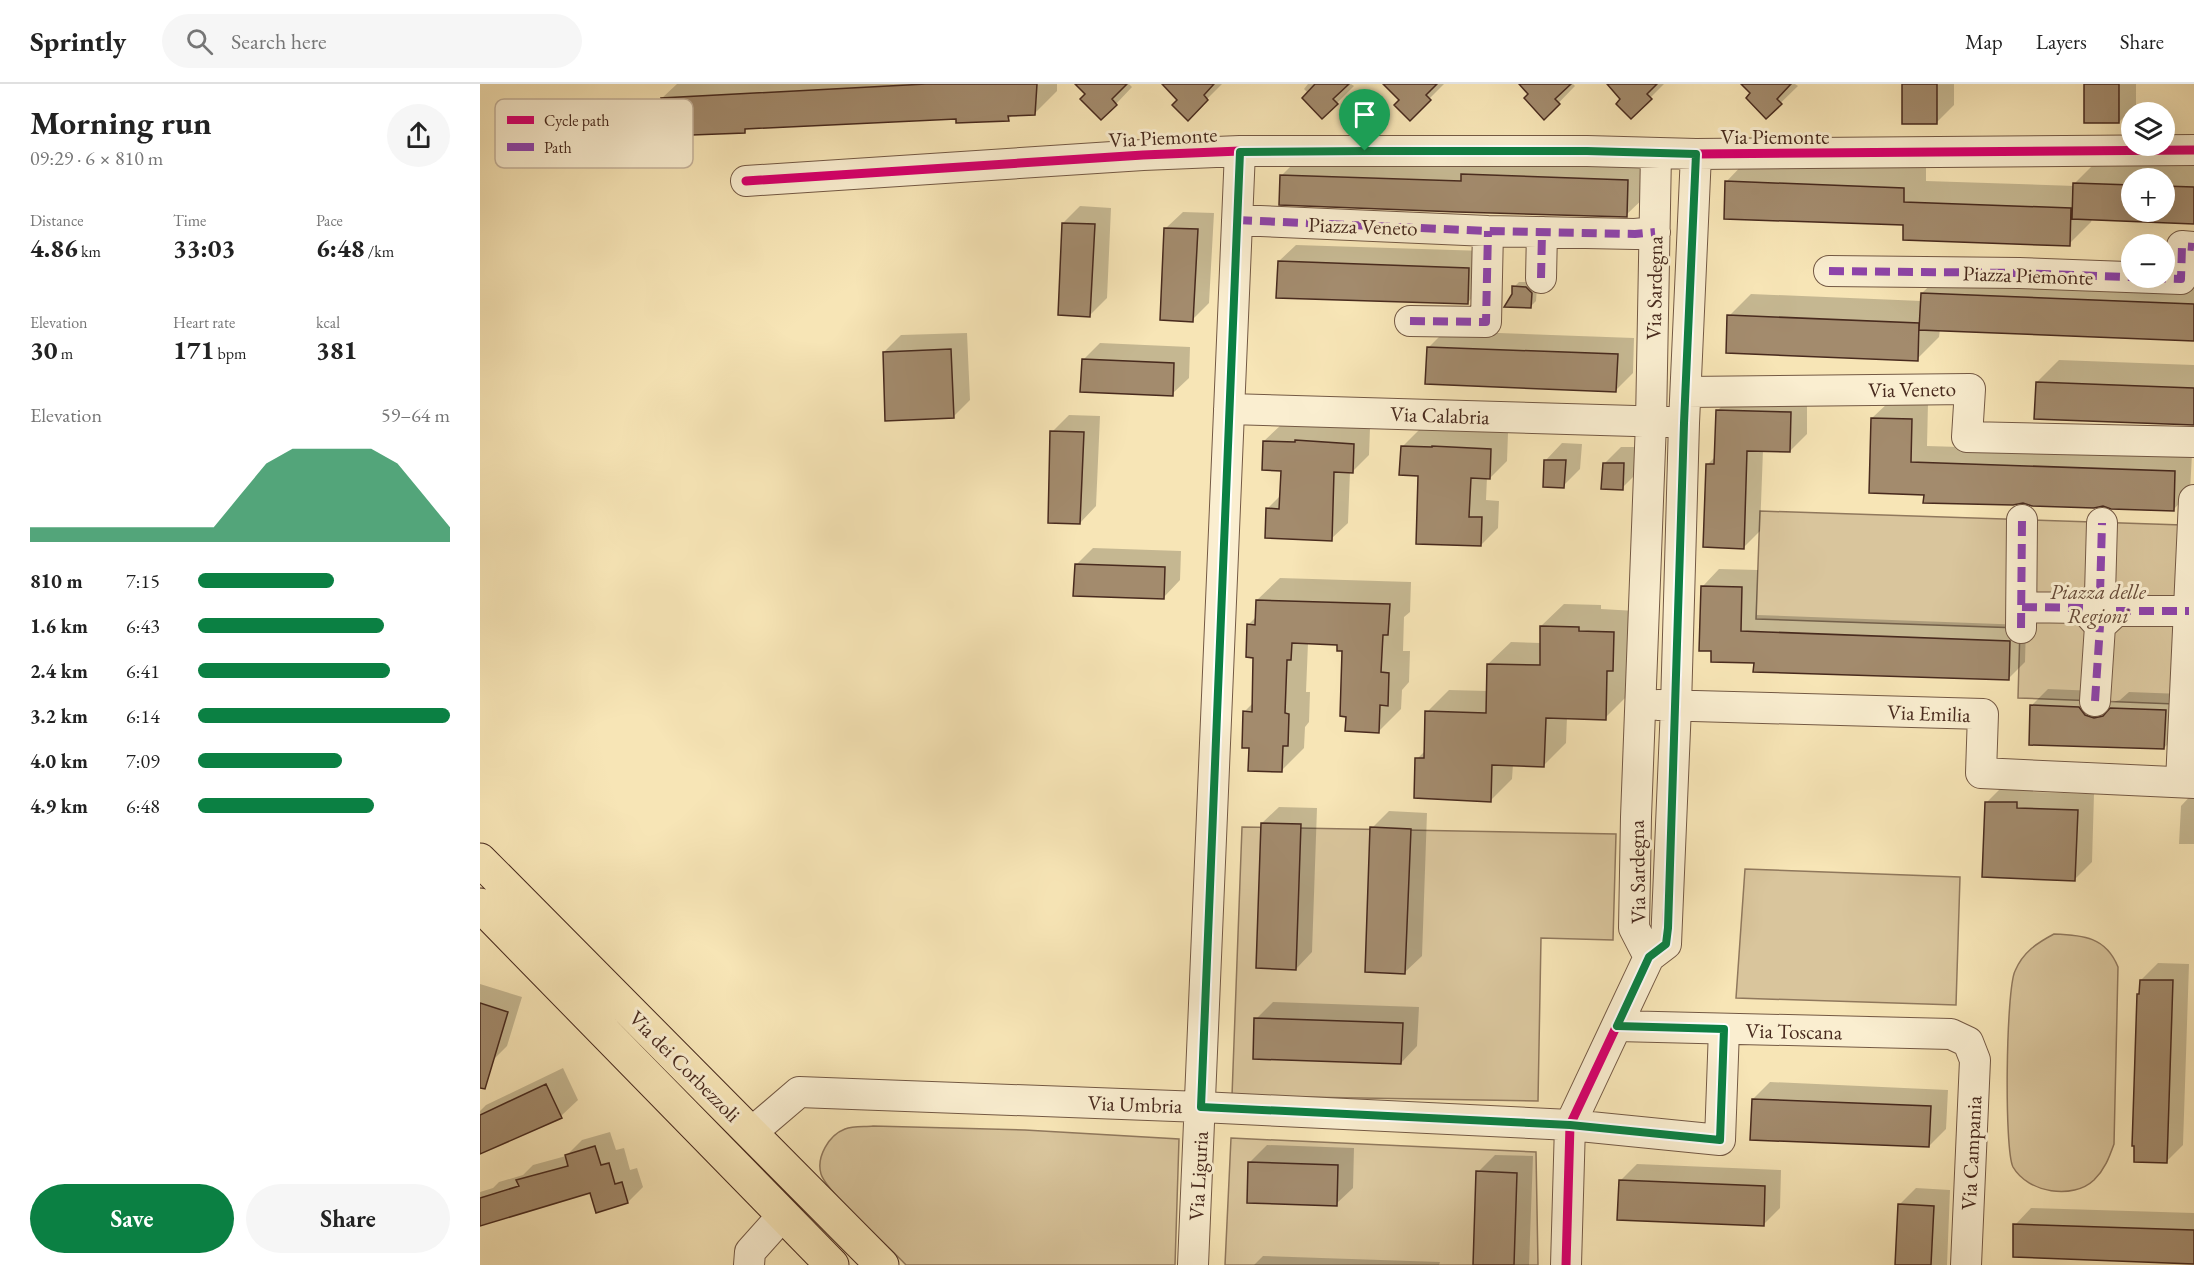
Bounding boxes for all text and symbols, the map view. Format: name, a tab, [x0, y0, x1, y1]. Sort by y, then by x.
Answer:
search box	[162, 14, 582, 68]
text: Sprintly	[30, 23, 126, 59]
icon: search	[183, 25, 216, 58]
text: Search here	[231, 27, 327, 56]
text: Map	[1965, 28, 2003, 55]
text: Layers	[2036, 28, 2087, 55]
text: Share	[2120, 28, 2164, 55]
pin	[1339, 89, 1390, 151]
icon: arrive	[1348, 98, 1381, 131]
legend	[495, 99, 693, 168]
text: Morning run	[30, 101, 212, 144]
map controls	[2121, 102, 2175, 288]
button: layers	[2121, 102, 2175, 156]
button: share	[387, 104, 450, 167]
text: Cycle path	[544, 110, 609, 131]
street label: Via Piemonte	[1108, 121, 1218, 153]
street label: Via Piemonte	[1721, 123, 1829, 150]
text: Path	[544, 137, 572, 158]
text: 09:29 · 6 × 810 m	[30, 145, 163, 171]
button: +	[2121, 168, 2175, 222]
text: Distance	[30, 210, 83, 231]
text: Time	[173, 210, 206, 231]
text: Pace	[316, 210, 343, 231]
street label: Piazza Veneto	[1308, 211, 1418, 241]
text: 4.86	[30, 231, 78, 265]
text: 33:03	[173, 231, 235, 265]
text: 6:48	[316, 231, 365, 265]
button: −	[2121, 234, 2175, 288]
street label: Via Sardegna	[1640, 235, 1668, 340]
text: km	[78, 241, 101, 262]
text: /km	[365, 241, 394, 262]
street label: Piazza Piemonte	[1962, 259, 2094, 291]
text: Elevation	[30, 312, 88, 333]
text: Heart rate	[173, 312, 235, 333]
text: kcal	[316, 312, 340, 333]
text: 30	[30, 333, 58, 367]
text: 171	[173, 333, 214, 367]
text: 381	[316, 333, 357, 367]
text: m	[58, 343, 73, 364]
text: bpm	[214, 343, 246, 364]
street label: Via Veneto	[1868, 375, 1956, 403]
street label: Via Calabria	[1390, 400, 1491, 430]
text: Elevation	[30, 402, 102, 428]
text: 59–64 m	[381, 402, 450, 428]
text: 810 m	[30, 568, 83, 594]
text: 7:15	[126, 568, 160, 594]
park label: Piazza delle Regioni	[2050, 578, 2147, 629]
text: 1.6 km	[30, 613, 88, 639]
text: 6:43	[126, 613, 160, 639]
text: 2.4 km	[30, 658, 88, 684]
text: 6:41	[126, 658, 160, 684]
street label: Via Emilia	[1887, 698, 1972, 728]
text: 3.2 km	[30, 703, 88, 729]
text: 6:14	[126, 703, 160, 729]
text: 4.0 km	[30, 748, 88, 774]
text: 7:09	[126, 748, 160, 774]
text: 4.9 km	[30, 793, 88, 819]
text: 6:48	[126, 793, 160, 819]
street label: Via Sardegna	[1623, 819, 1651, 924]
street label: Via dei Corbezzoli	[623, 1004, 747, 1128]
street label: Via Toscana	[1745, 1017, 1843, 1045]
street label: Via Umbria	[1087, 1089, 1183, 1119]
street label: Via Campania	[1955, 1094, 1988, 1211]
street label: Via Liguria	[1182, 1130, 1214, 1221]
button: Save	[30, 1184, 234, 1253]
button: Share	[246, 1184, 450, 1253]

